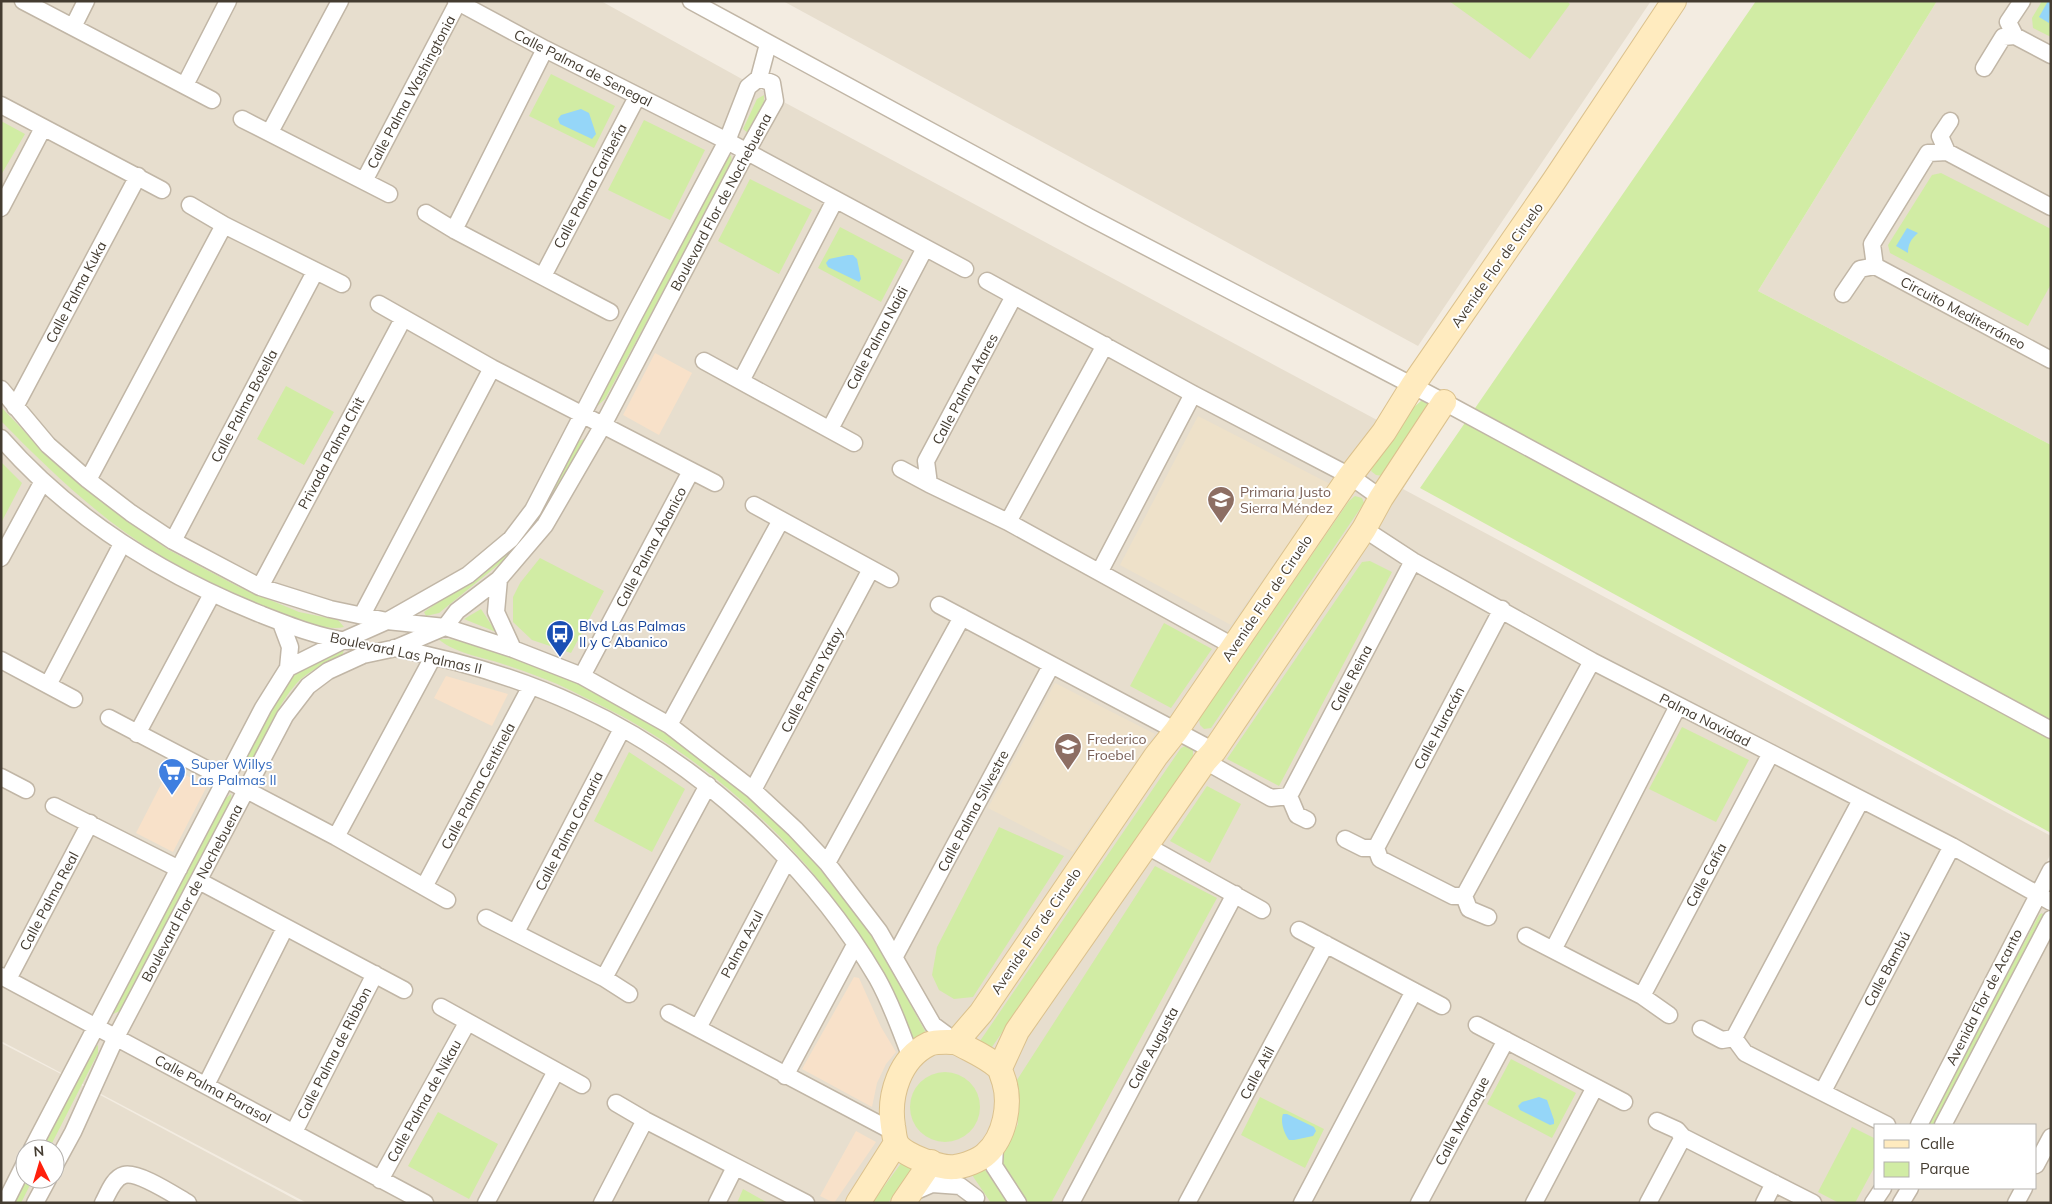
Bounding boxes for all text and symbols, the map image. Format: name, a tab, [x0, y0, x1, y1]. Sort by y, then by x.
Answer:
street label: Calle Palma Washingtonia	[363, 12, 459, 172]
street label: Calle Palma de Senegal	[511, 25, 655, 111]
street label: Boulevard Flor de Nochebuena	[666, 110, 776, 294]
street label: Calle Palma Caribeña	[549, 120, 631, 252]
street label: Avenide Flor de Ciruelo	[1447, 199, 1547, 331]
street label: Calle Palma Kuka	[42, 238, 110, 346]
street label: Circuito Mediterráneo	[1897, 272, 2029, 354]
street label: Calle Palma Naidi	[842, 283, 912, 393]
street label: Calle Palma Atares	[928, 330, 1002, 448]
street label: Calle Palma Botella	[207, 346, 281, 466]
street label: Privada Palma Chit	[294, 394, 368, 512]
place label: Primaria Justo Sierra Méndez	[1240, 483, 1333, 517]
street label: Calle Palma Abanico	[612, 484, 690, 610]
school or university icon: Primaria Justo Sierra Méndez	[1206, 485, 1236, 524]
street label: Avenide Flor de Ciruelo	[1218, 531, 1316, 665]
place label: Blvd Las Palmas II y C Abanico	[579, 617, 686, 651]
bus stop icon: Blvd Las Palmas II y C Abanico	[545, 619, 575, 658]
street label: Calle Palma Yatay	[777, 624, 848, 736]
street label: Boulevard Las Palmas II	[328, 628, 484, 678]
street label: Calle Reina	[1326, 642, 1376, 714]
street label: Calle Huracán	[1410, 683, 1468, 773]
street label: Palma Navidad	[1657, 689, 1753, 751]
street label: Calle Palma Centinela	[437, 719, 519, 853]
place label: Frederico Froebel	[1087, 730, 1147, 764]
school or university icon: Frederico Froebel	[1053, 732, 1083, 771]
street label: Calle Palma Silvestre	[933, 747, 1013, 875]
place label: Super Willys Las Palmas II	[191, 755, 277, 789]
supermarket icon: Super Willys Las Palmas II	[157, 757, 187, 796]
street label: Calle Palma Canaria	[531, 768, 607, 894]
street label: Boulevard Flor de Nochebuena	[137, 801, 247, 985]
street label: Calle Caña	[1682, 840, 1730, 910]
street label: Calle Palma Real	[15, 848, 83, 954]
street label: Avenide Flor de Ciruelo	[987, 864, 1085, 998]
street label: Palma Azul	[717, 907, 767, 981]
street label: Avenida Flor de Acanto	[1942, 926, 2026, 1068]
street label: Calle Bambú	[1860, 928, 1914, 1010]
street label: Calle Palma de Ribbon	[293, 984, 375, 1122]
street label: Calle Augusta	[1124, 1004, 1182, 1092]
street label: Calle Palma de Nikau	[383, 1036, 465, 1166]
street label: Calle Atil	[1236, 1043, 1278, 1103]
street label: Calle Palma Parasol	[152, 1051, 274, 1127]
street label: Calle Marroque	[1431, 1073, 1493, 1169]
legend	[1874, 1124, 2037, 1189]
text: Calle	[1920, 1134, 1954, 1153]
north arrow	[15, 1139, 65, 1189]
text: N	[33, 1142, 45, 1160]
text: Parque	[1920, 1159, 1970, 1178]

